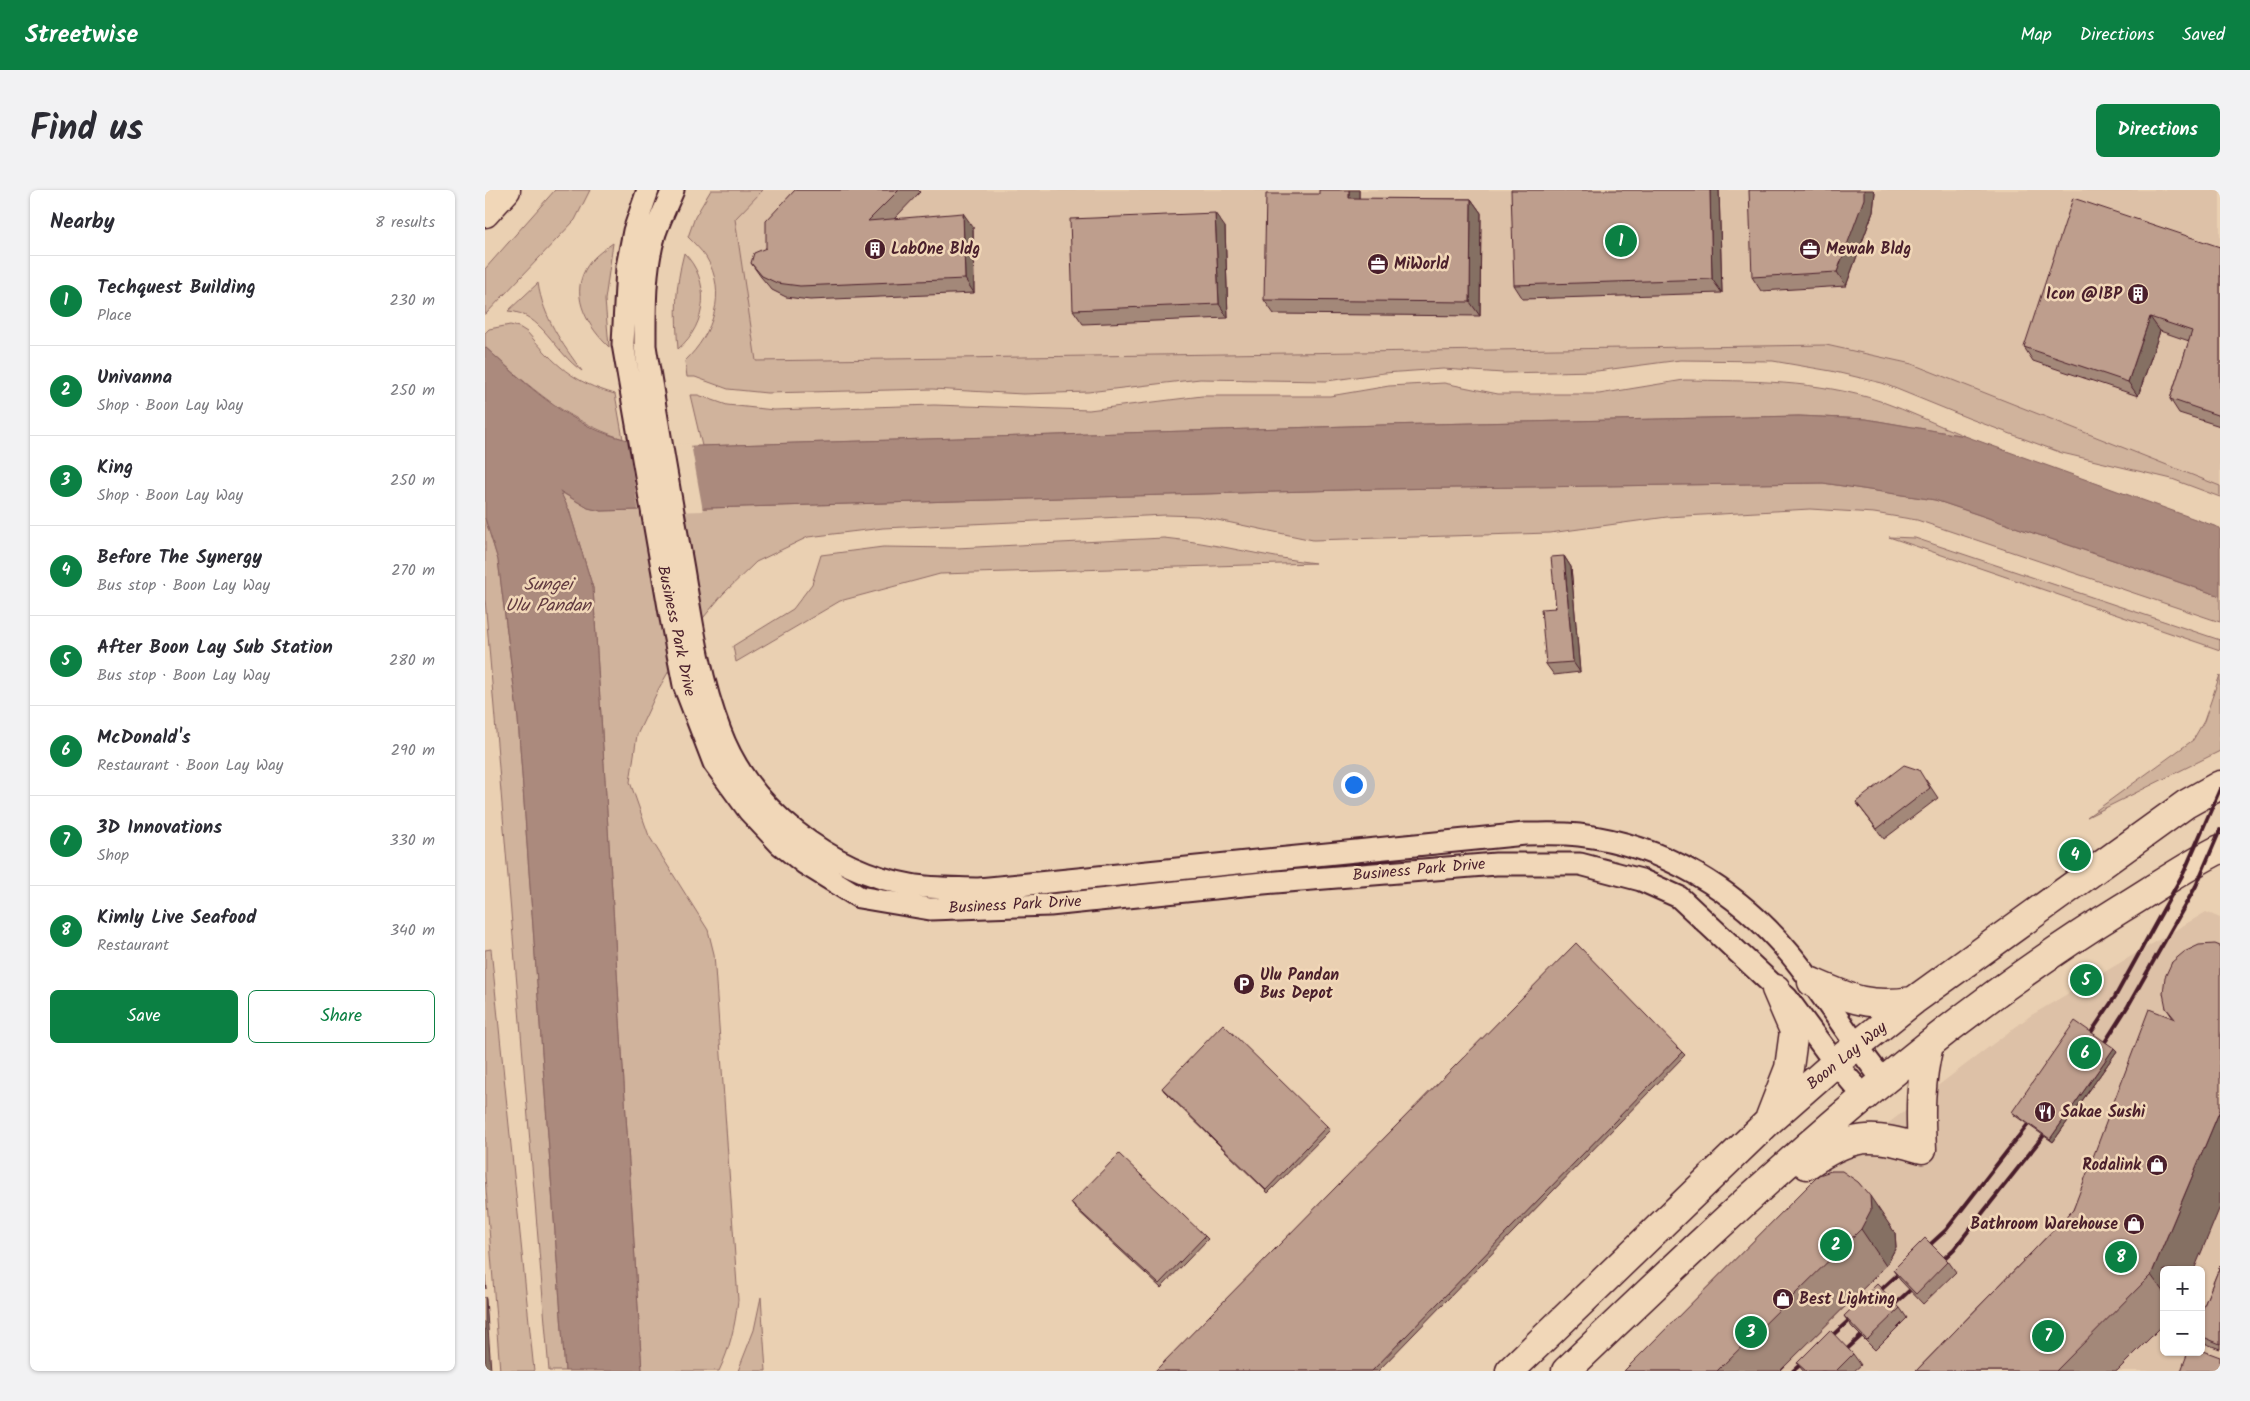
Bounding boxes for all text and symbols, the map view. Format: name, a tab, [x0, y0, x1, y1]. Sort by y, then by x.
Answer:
text: Streetwise	[25, 16, 138, 55]
text: Map	[2020, 21, 2052, 50]
text: Directions	[2080, 21, 2154, 50]
text: Saved	[2182, 21, 2225, 50]
text: Find us	[30, 102, 143, 158]
button: Directions	[2096, 104, 2220, 157]
text: Nearby	[50, 206, 115, 239]
text: 8 results	[375, 210, 435, 235]
pin: 1	[1605, 222, 1637, 260]
building icon: LabOne Bldg	[863, 237, 887, 261]
place label: LabOne Bldg	[891, 237, 980, 262]
office icon: Mewah Bldg	[1798, 237, 1822, 261]
place label: Mewah Bldg	[1826, 237, 1911, 262]
office icon: MiWorld	[1366, 252, 1390, 276]
place label: MiWorld	[1394, 252, 1449, 277]
text: Techquest Building	[97, 273, 256, 303]
place label: Icon @IBP	[2046, 282, 2123, 307]
building icon: Icon @IBP	[2126, 282, 2150, 306]
text: 1	[64, 288, 68, 313]
text: 230 m	[389, 288, 435, 313]
text: Place	[97, 303, 131, 328]
text: Univanna	[97, 363, 172, 393]
text: 2	[61, 378, 71, 403]
text: 250 m	[390, 378, 435, 403]
text: Shop · Boon Lay Way	[97, 393, 243, 418]
text: King	[97, 453, 133, 483]
text: 3	[62, 468, 70, 493]
text: 250 m	[390, 468, 435, 493]
text: Shop · Boon Lay Way	[97, 483, 243, 508]
text: Before The Synergy	[97, 543, 262, 573]
text: 4	[62, 558, 70, 583]
text: 270 m	[391, 558, 435, 583]
street label: Business Park Drive	[650, 563, 702, 699]
water label: Sungei Ulu Pandan	[505, 571, 592, 621]
text: Bus stop · Boon Lay Way	[97, 573, 270, 598]
text: After Boon Lay Sub Station	[97, 633, 333, 663]
text: 5	[62, 648, 70, 673]
text: 280 m	[389, 648, 435, 673]
text: Bus stop · Boon Lay Way	[97, 663, 270, 688]
text: McDonald's	[97, 723, 191, 753]
text: 6	[62, 738, 70, 763]
text: 290 m	[391, 738, 435, 763]
text: Restaurant · Boon Lay Way	[97, 753, 283, 778]
your location	[1341, 772, 1367, 798]
text: 3D Innovations	[97, 813, 222, 843]
text: 7	[62, 828, 70, 853]
text: 330 m	[390, 828, 435, 853]
pin: 4	[2059, 836, 2091, 874]
text: Shop	[97, 843, 129, 868]
street label: Business Park Drive	[1352, 852, 1486, 888]
street label: Business Park Drive	[948, 889, 1082, 921]
text: Kimly Live Seafood	[97, 903, 256, 933]
text: 8	[61, 918, 71, 943]
text: 340 m	[390, 918, 435, 943]
text: Restaurant	[97, 933, 169, 958]
pin: 5	[2070, 961, 2102, 999]
place label: Ulu Pandan Bus Depot	[1260, 963, 1339, 1006]
parking icon: Ulu Pandan Bus Depot	[1232, 972, 1256, 996]
button: Save	[50, 990, 238, 1043]
button: Share	[248, 990, 435, 1043]
street label: Boon Lay Way	[1801, 1015, 1893, 1096]
pin: 6	[2069, 1034, 2101, 1072]
restaurant icon: Sakae Sushi	[2033, 1100, 2057, 1124]
place label: Sakae Sushi	[2061, 1100, 2146, 1125]
place label: Rodalink	[2082, 1153, 2142, 1178]
shop icon: Rodalink	[2145, 1153, 2169, 1177]
place label: Bathroom Warehouse	[1970, 1212, 2118, 1237]
shop icon: Bathroom Warehouse	[2122, 1212, 2146, 1236]
pin: 2	[1820, 1226, 1852, 1264]
pin: 8	[2105, 1238, 2137, 1276]
map controls	[2160, 1266, 2205, 1356]
button: +	[2160, 1266, 2205, 1311]
shop icon: Best Lighting	[1771, 1287, 1795, 1311]
place label: Best Lighting	[1799, 1287, 1895, 1312]
button: −	[2160, 1311, 2205, 1356]
pin: 3	[1735, 1313, 1767, 1351]
pin: 7	[2032, 1317, 2064, 1355]

